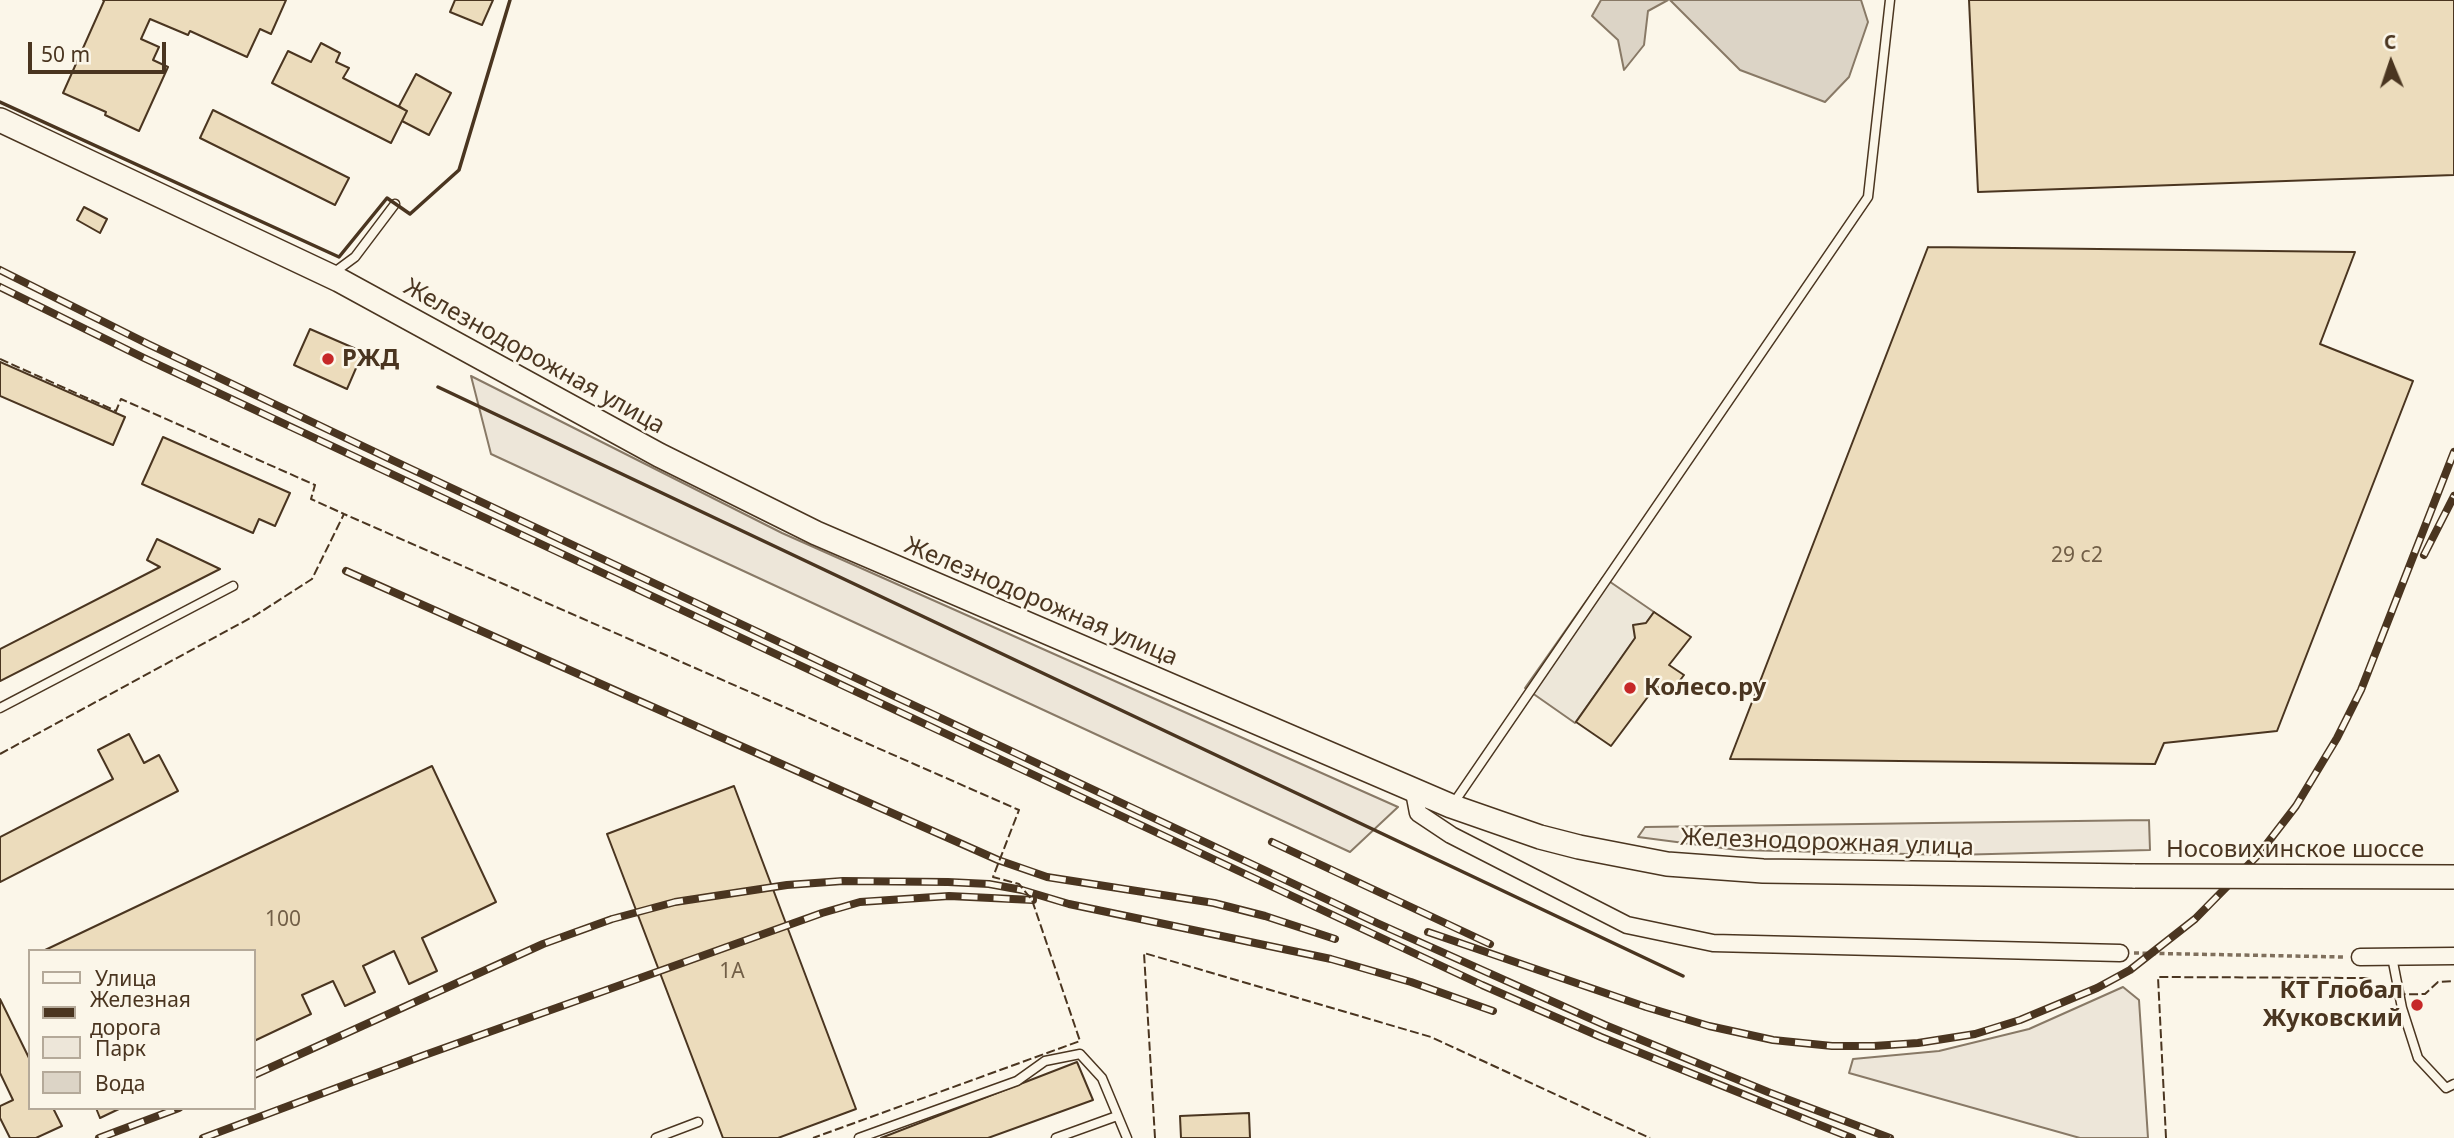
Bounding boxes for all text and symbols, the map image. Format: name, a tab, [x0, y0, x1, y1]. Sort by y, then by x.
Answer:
scale bar	[32, 28, 170, 72]
north arrow	[2356, 28, 2426, 98]
text: С	[2384, 29, 2397, 55]
text: 50 m	[41, 40, 90, 68]
street label: Железнодорожная улица	[399, 273, 669, 441]
place label: РЖД	[342, 345, 399, 373]
marker: РЖД	[320, 351, 336, 367]
street label: Железнодорожная улица	[900, 531, 1182, 673]
house number: 29 с2	[2051, 543, 2103, 569]
place label: Колесо.ру	[1644, 674, 1766, 702]
marker: Колесо.ру	[1622, 680, 1638, 696]
street label: Железнодорожная улица	[1680, 823, 1974, 863]
street label: Носовихинское шоссе	[2166, 836, 2424, 864]
house number: 100	[265, 907, 301, 933]
legend	[28, 949, 256, 1110]
house number: 1А	[719, 959, 745, 985]
text: Улица	[95, 964, 157, 992]
place label: КТ Глобал Жуковский	[2262, 977, 2403, 1033]
text: Железная дорога	[90, 985, 191, 1041]
marker: КТ Глобал Жуковский	[2409, 997, 2425, 1013]
text: Парк	[95, 1034, 146, 1062]
text: Вода	[95, 1069, 145, 1097]

